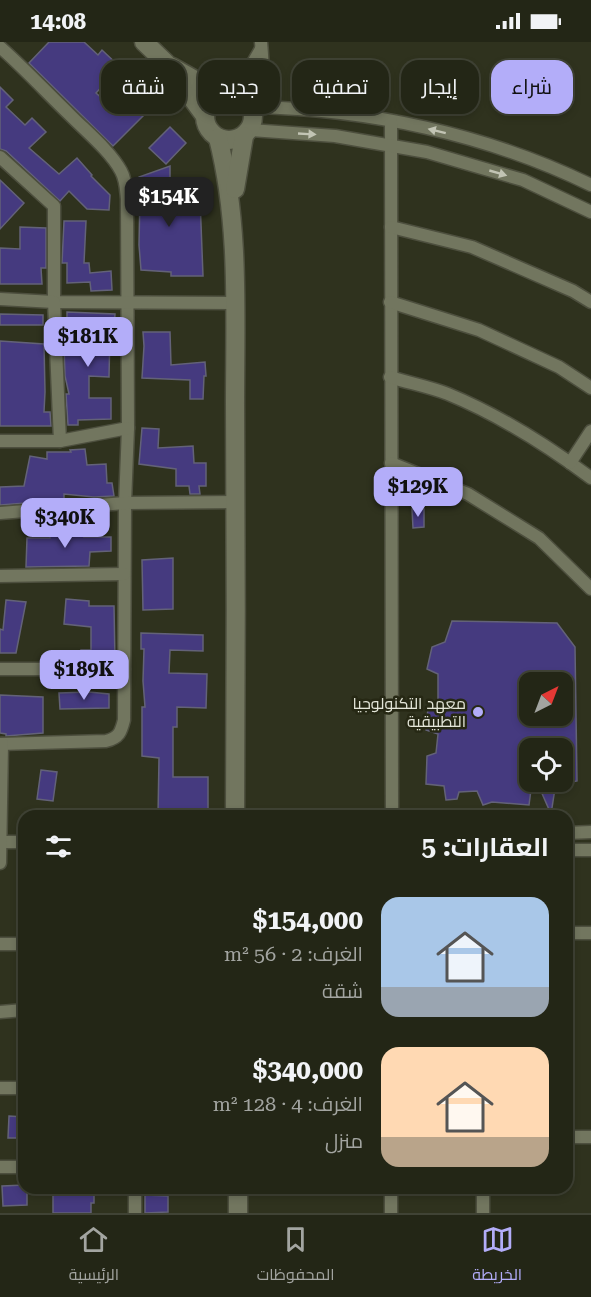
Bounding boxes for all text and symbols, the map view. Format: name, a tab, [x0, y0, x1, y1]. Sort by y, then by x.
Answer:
text: 14:08	[30, 9, 86, 34]
chip: شقة	[101, 60, 186, 114]
chip: جديد	[198, 60, 280, 114]
chip: تصفية	[292, 60, 389, 114]
chip: إيجار	[401, 60, 479, 114]
chip: شراء	[491, 60, 573, 114]
one-way arrow	[428, 125, 446, 135]
one-way arrow	[298, 130, 317, 139]
one-way arrow	[489, 169, 507, 178]
pin: $154K	[127, 177, 211, 228]
text: $154K	[139, 184, 199, 208]
pin: $181K	[46, 317, 130, 368]
text: $181K	[58, 324, 118, 348]
pin: $129K	[376, 467, 460, 518]
text: $129K	[388, 474, 448, 498]
pin: $340K	[23, 498, 107, 549]
text: $340K	[35, 505, 95, 529]
pin: $189K	[42, 650, 126, 701]
text: $189K	[54, 657, 114, 681]
north arrow	[519, 672, 573, 726]
map controls	[519, 672, 573, 792]
place label: معهد التكنولوجيا التطبيقية	[353, 694, 466, 731]
marker: معهد التكنولوجيا التطبيقية	[471, 705, 485, 719]
button: locate	[519, 738, 573, 792]
icon: filters	[42, 830, 75, 863]
text: العقارات: 5	[422, 832, 549, 862]
text: $154,000	[253, 905, 363, 935]
icon: home	[429, 921, 501, 993]
text: الغرف: 2 · 56 m²	[224, 942, 363, 966]
text: شقة	[322, 979, 363, 1003]
text: $340,000	[253, 1055, 363, 1085]
icon: home	[429, 1071, 501, 1143]
text: الغرف: 4 · 128 m²	[213, 1092, 363, 1116]
text: منزل	[325, 1129, 363, 1153]
tab: الرئيسية	[69, 1223, 119, 1289]
tab: المحفوظات	[257, 1223, 335, 1289]
tab: الخريطة	[472, 1223, 522, 1289]

